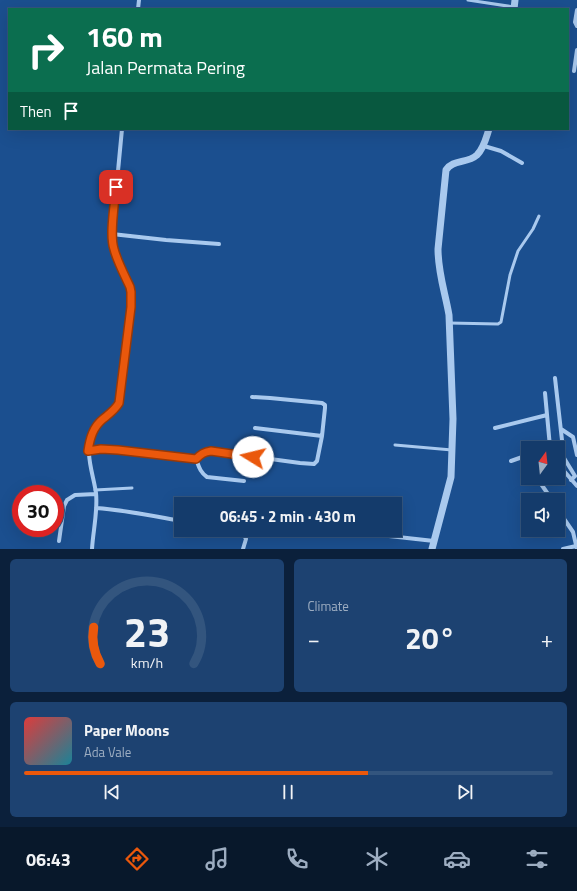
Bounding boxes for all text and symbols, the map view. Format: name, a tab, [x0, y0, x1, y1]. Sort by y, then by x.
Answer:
text: 160 m	[86, 15, 163, 58]
icon: right	[20, 24, 72, 76]
text: Jalan Permata Pering	[86, 54, 245, 81]
text: Then	[20, 100, 52, 123]
icon: arrive	[60, 100, 82, 122]
pin	[99, 170, 133, 204]
icon: arrive	[105, 176, 127, 198]
position arrow	[232, 436, 274, 478]
north arrow	[521, 441, 565, 485]
map controls	[521, 441, 565, 537]
speed limit sign: 30	[12, 485, 64, 537]
button: sound	[521, 493, 565, 537]
text: 06:45 · 2 min · 430 m	[220, 505, 356, 528]
text: Climate	[308, 596, 349, 616]
text: 23	[123, 599, 170, 662]
text: 20°	[405, 615, 455, 661]
text: −	[308, 622, 320, 656]
text: +	[541, 622, 553, 656]
text: km/h	[131, 651, 163, 673]
text: Paper Moons	[84, 719, 169, 742]
text: Ada Vale	[84, 742, 131, 762]
icon: previous	[101, 781, 123, 803]
icon: pause	[277, 781, 299, 803]
icon: next	[454, 781, 476, 803]
icon: directions	[123, 845, 151, 873]
icon: music	[203, 845, 231, 873]
icon: phone	[283, 845, 311, 873]
icon: climate	[363, 845, 391, 873]
icon: car	[443, 845, 471, 873]
icon: filters	[523, 845, 551, 873]
text: 06:43	[26, 846, 71, 873]

